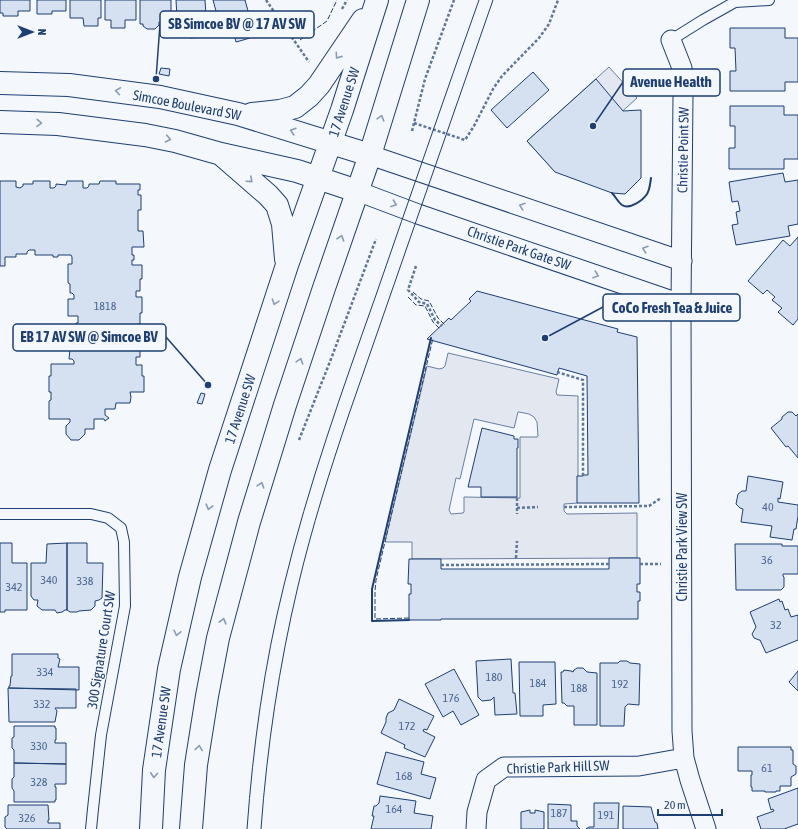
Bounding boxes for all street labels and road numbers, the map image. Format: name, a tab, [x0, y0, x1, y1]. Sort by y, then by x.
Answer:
street label: 17 Avenue SW	[325, 65, 363, 139]
street label: Simcoe Boulevard SW	[132, 87, 243, 123]
street label: Christie Point SW	[674, 106, 692, 193]
street label: Christie Park Gate SW	[465, 223, 574, 273]
street label: 17 Avenue SW	[221, 372, 259, 446]
street label: Christie Park View SW	[674, 492, 690, 601]
street label: 300 Signature Court SW	[84, 589, 118, 710]
street label: 17 Avenue SW	[148, 685, 174, 759]
street label: Christie Park Hill SW	[506, 757, 611, 777]

